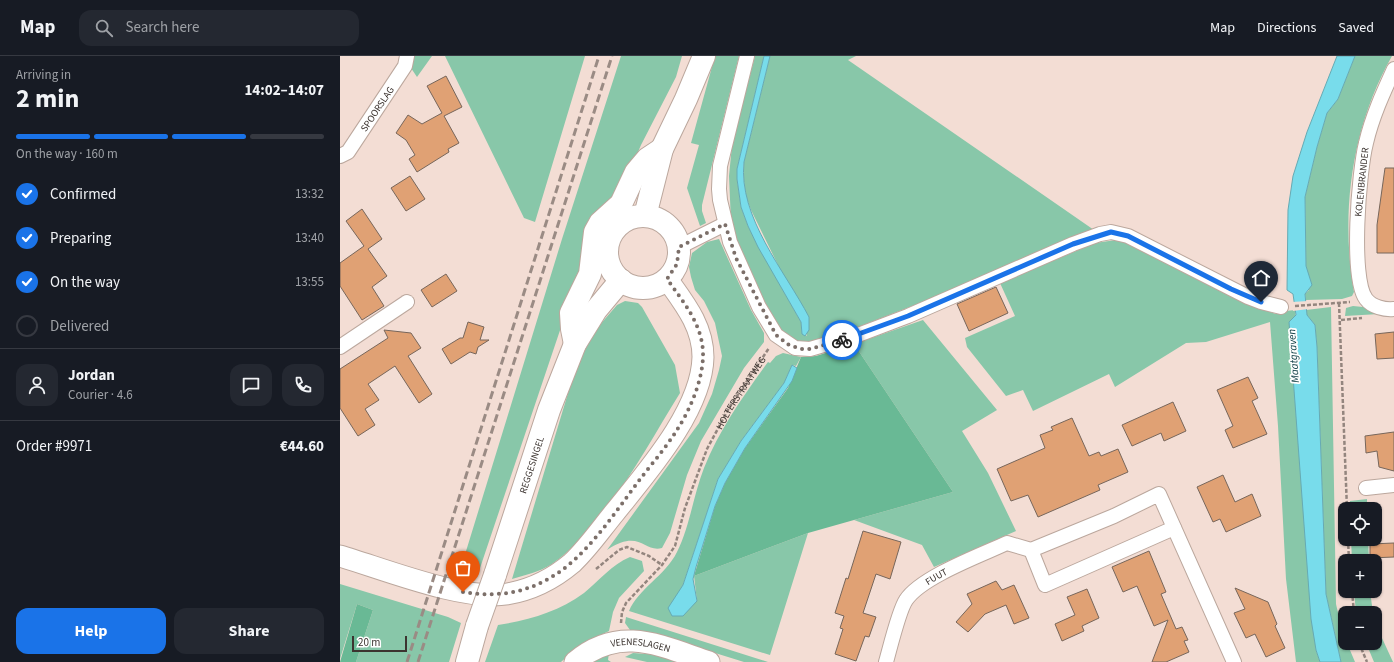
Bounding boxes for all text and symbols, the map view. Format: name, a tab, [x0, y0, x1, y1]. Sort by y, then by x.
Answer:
search box	[79, 10, 359, 46]
text: Map	[20, 14, 55, 41]
icon: search	[93, 17, 115, 39]
text: Search here	[125, 17, 199, 38]
text: Map	[1210, 18, 1235, 38]
text: Directions	[1257, 18, 1316, 38]
text: Saved	[1338, 18, 1374, 38]
text: Arriving in	[16, 66, 71, 84]
text: 2 min	[16, 80, 79, 117]
text: 14:02–14:07	[244, 80, 324, 101]
street label: SPOORSLAG	[358, 84, 398, 135]
text: On the way · 160 m	[16, 145, 118, 163]
street label: KOLENBRANDER	[1351, 147, 1373, 217]
icon: check	[16, 183, 38, 205]
text: Confirmed	[50, 184, 116, 205]
text: 13:32	[295, 185, 324, 203]
icon: check	[16, 227, 38, 249]
text: Preparing	[50, 228, 111, 249]
text: 13:40	[295, 229, 324, 247]
pin	[1244, 261, 1278, 302]
icon: home	[1250, 267, 1272, 289]
icon: check	[16, 271, 38, 293]
text: On the way	[50, 272, 120, 293]
text: 13:55	[295, 273, 324, 291]
text: Delivered	[50, 316, 109, 337]
courier	[822, 320, 862, 360]
water label: Maatgraven	[1284, 328, 1303, 384]
icon: bike	[831, 329, 853, 351]
street label: HOLTERSTRAATWEG	[713, 354, 770, 432]
button: person	[16, 364, 58, 406]
button: chat	[230, 364, 272, 406]
button: phone	[282, 364, 324, 406]
text: Jordan	[68, 365, 115, 386]
text: Courier · 4.6	[68, 386, 133, 404]
street label: REGGESINGEL	[516, 435, 548, 495]
text: Order #9971	[16, 436, 92, 457]
text: €44.60	[280, 436, 324, 457]
map controls	[1338, 502, 1382, 650]
button: locate	[1338, 502, 1382, 546]
pin	[446, 551, 480, 592]
button: +	[1338, 554, 1382, 598]
icon: bag	[452, 557, 474, 579]
street label: FUUT	[923, 565, 950, 589]
button: −	[1338, 606, 1382, 650]
button: Help	[16, 608, 166, 654]
button: Share	[174, 608, 324, 654]
scale bar	[352, 634, 407, 653]
text: 20 m	[358, 635, 380, 650]
street label: VEENESLAGEN	[609, 635, 672, 656]

